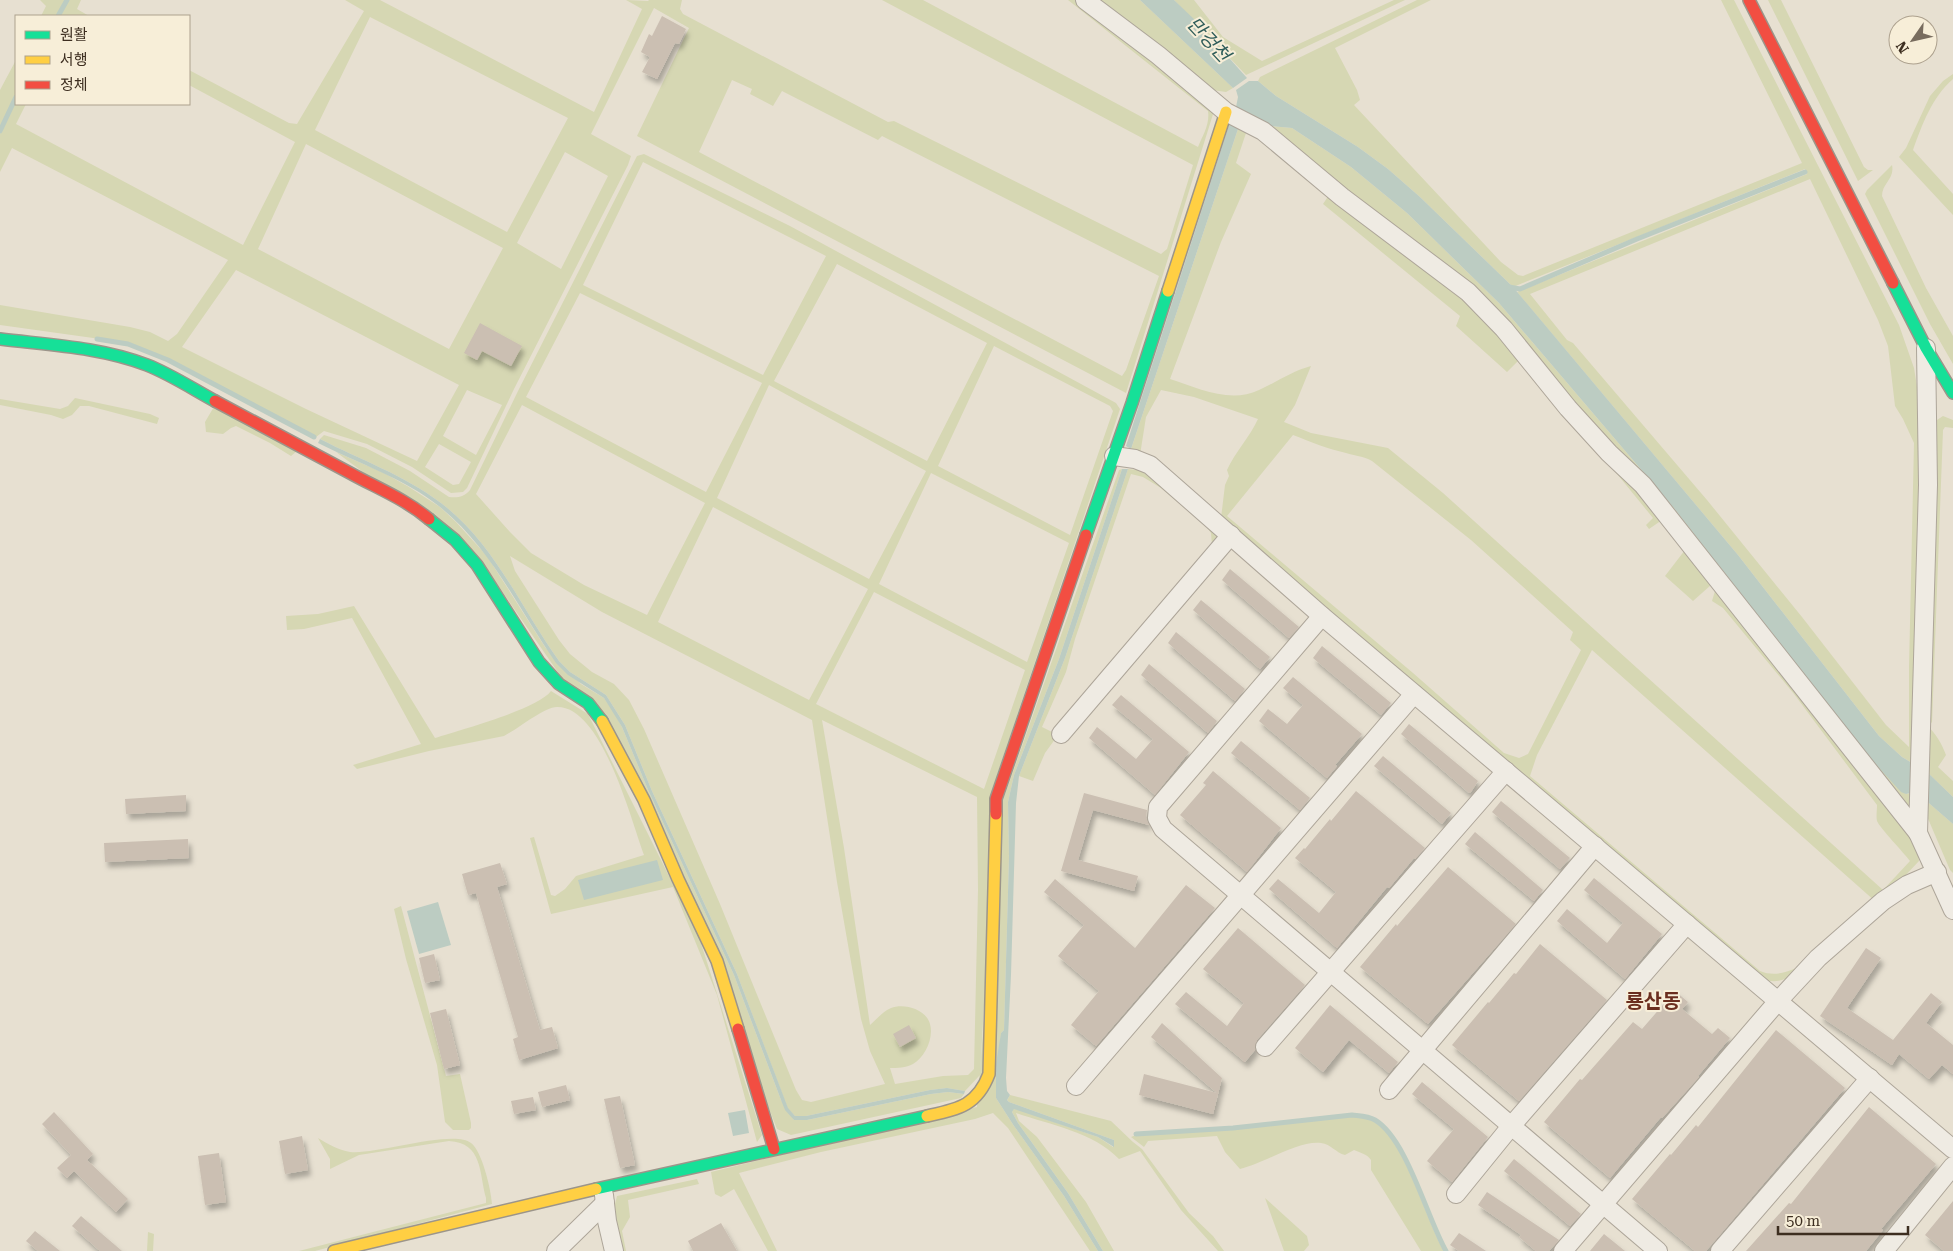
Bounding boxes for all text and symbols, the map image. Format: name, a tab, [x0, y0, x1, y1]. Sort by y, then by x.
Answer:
water label: 만겅천	[1182, 12, 1236, 67]
legend	[15, 15, 190, 105]
north arrow	[1888, 15, 1938, 65]
text: 원활	[60, 26, 88, 44]
text: N	[1892, 38, 1912, 56]
text: 서행	[60, 51, 88, 69]
text: 정체	[60, 76, 88, 94]
district label: 룡산동	[1625, 989, 1681, 1013]
scale bar	[1778, 1204, 1908, 1236]
text: 50 m	[1786, 1212, 1821, 1230]

